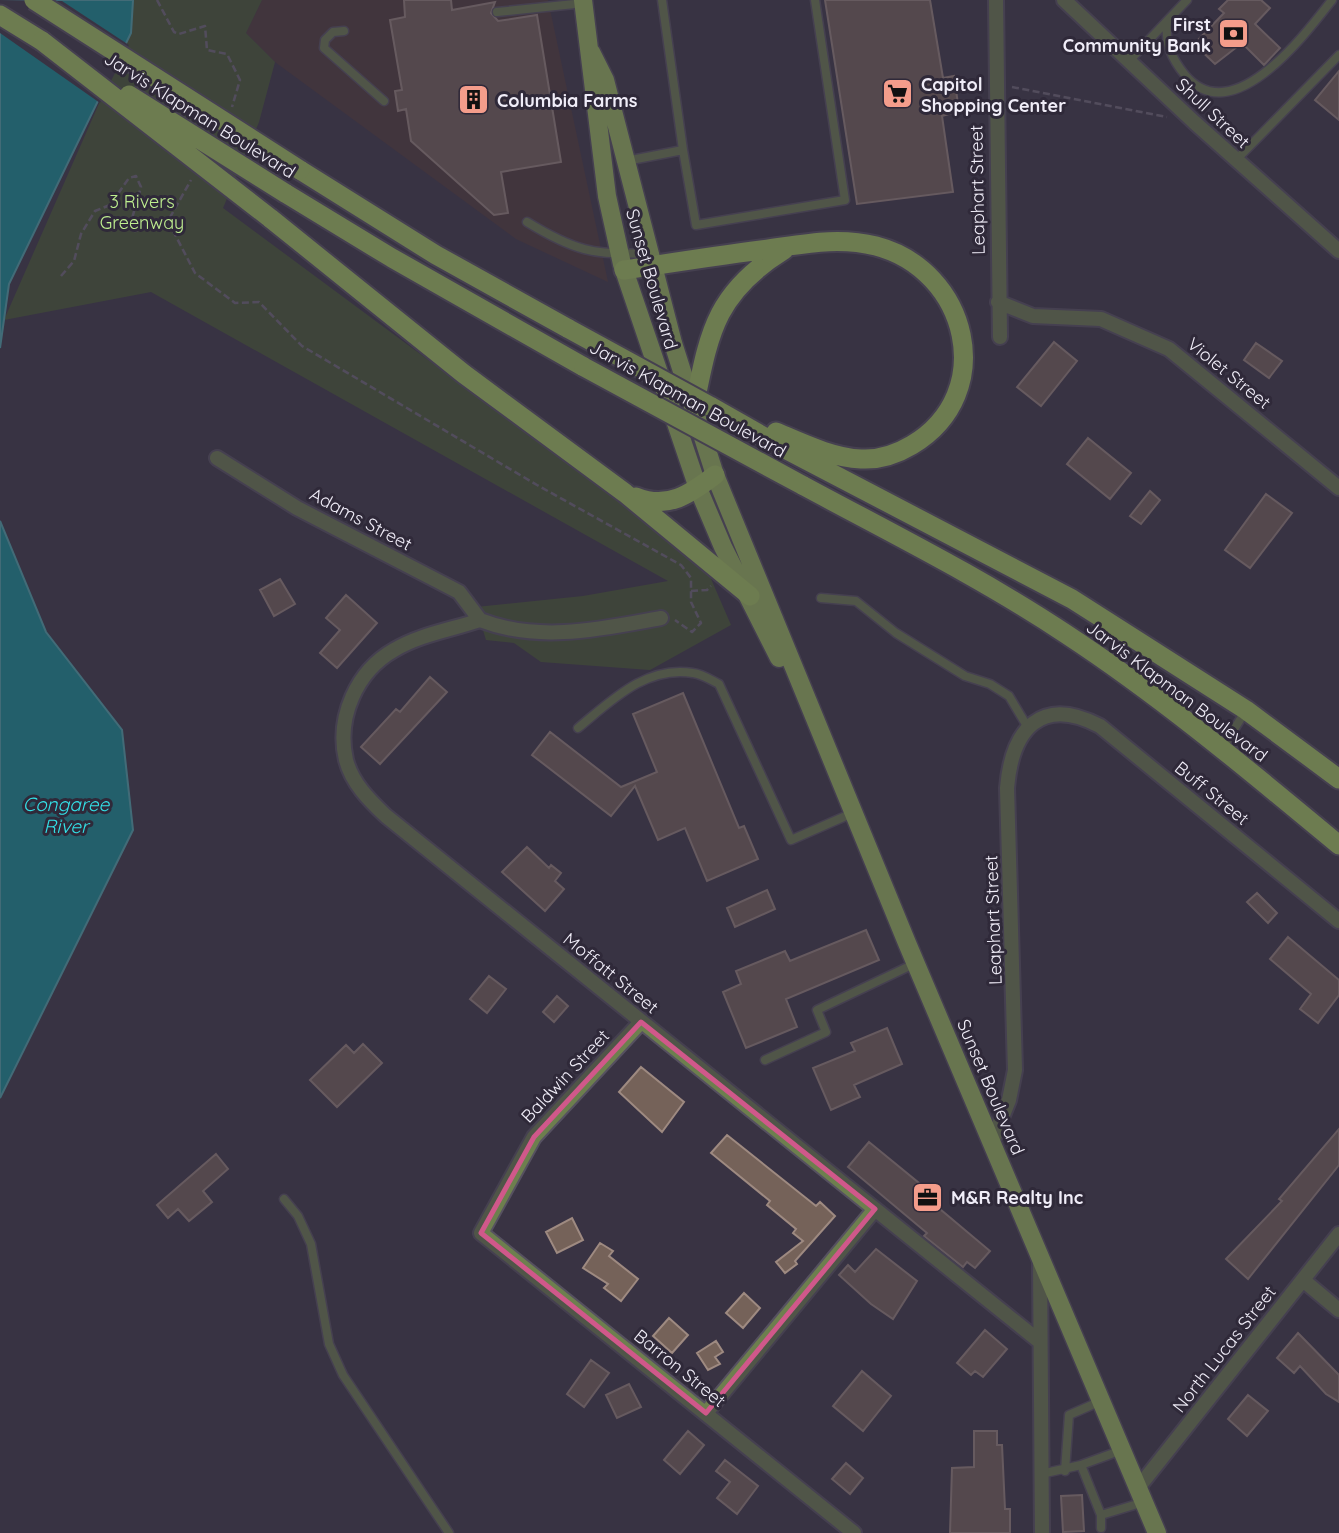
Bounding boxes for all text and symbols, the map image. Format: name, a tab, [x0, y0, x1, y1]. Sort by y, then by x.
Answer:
place label: First Community Bank	[1063, 13, 1211, 57]
bank icon: First Community Bank	[1217, 17, 1251, 51]
street label: Jarvis Klapman Boulevard	[100, 47, 300, 183]
place label: Capitol Shopping Center	[921, 73, 1066, 117]
street label: Shull Street	[1171, 73, 1255, 153]
supermarket icon: Capitol Shopping Center	[881, 77, 915, 111]
building icon: Columbia Farms	[457, 83, 491, 117]
place label: Columbia Farms	[497, 89, 638, 112]
street label: Leaphart Street	[964, 125, 990, 255]
park label: 3 Rivers Greenway	[100, 190, 184, 234]
street label: Sunset Boulevard	[621, 206, 683, 352]
street label: Violet Street	[1182, 332, 1276, 414]
street label: Jarvis Klapman Boulevard	[586, 335, 790, 463]
street label: Adams Street	[306, 482, 416, 556]
street label: Jarvis Klapman Boulevard	[1082, 615, 1272, 767]
street label: Buff Street	[1170, 756, 1254, 830]
water label: Congaree River	[23, 792, 111, 838]
street label: Leaphart Street	[979, 855, 1007, 985]
street label: Moffatt Street	[559, 928, 663, 1018]
street label: Sunset Boulevard	[952, 1016, 1030, 1158]
street label: Baldwin Street	[516, 1024, 614, 1128]
office icon: M&R Realty Inc	[911, 1180, 945, 1214]
place label: M&R Realty Inc	[951, 1186, 1083, 1209]
street label: North Lucas Street	[1167, 1281, 1281, 1417]
street label: Barron Street	[629, 1324, 731, 1412]

